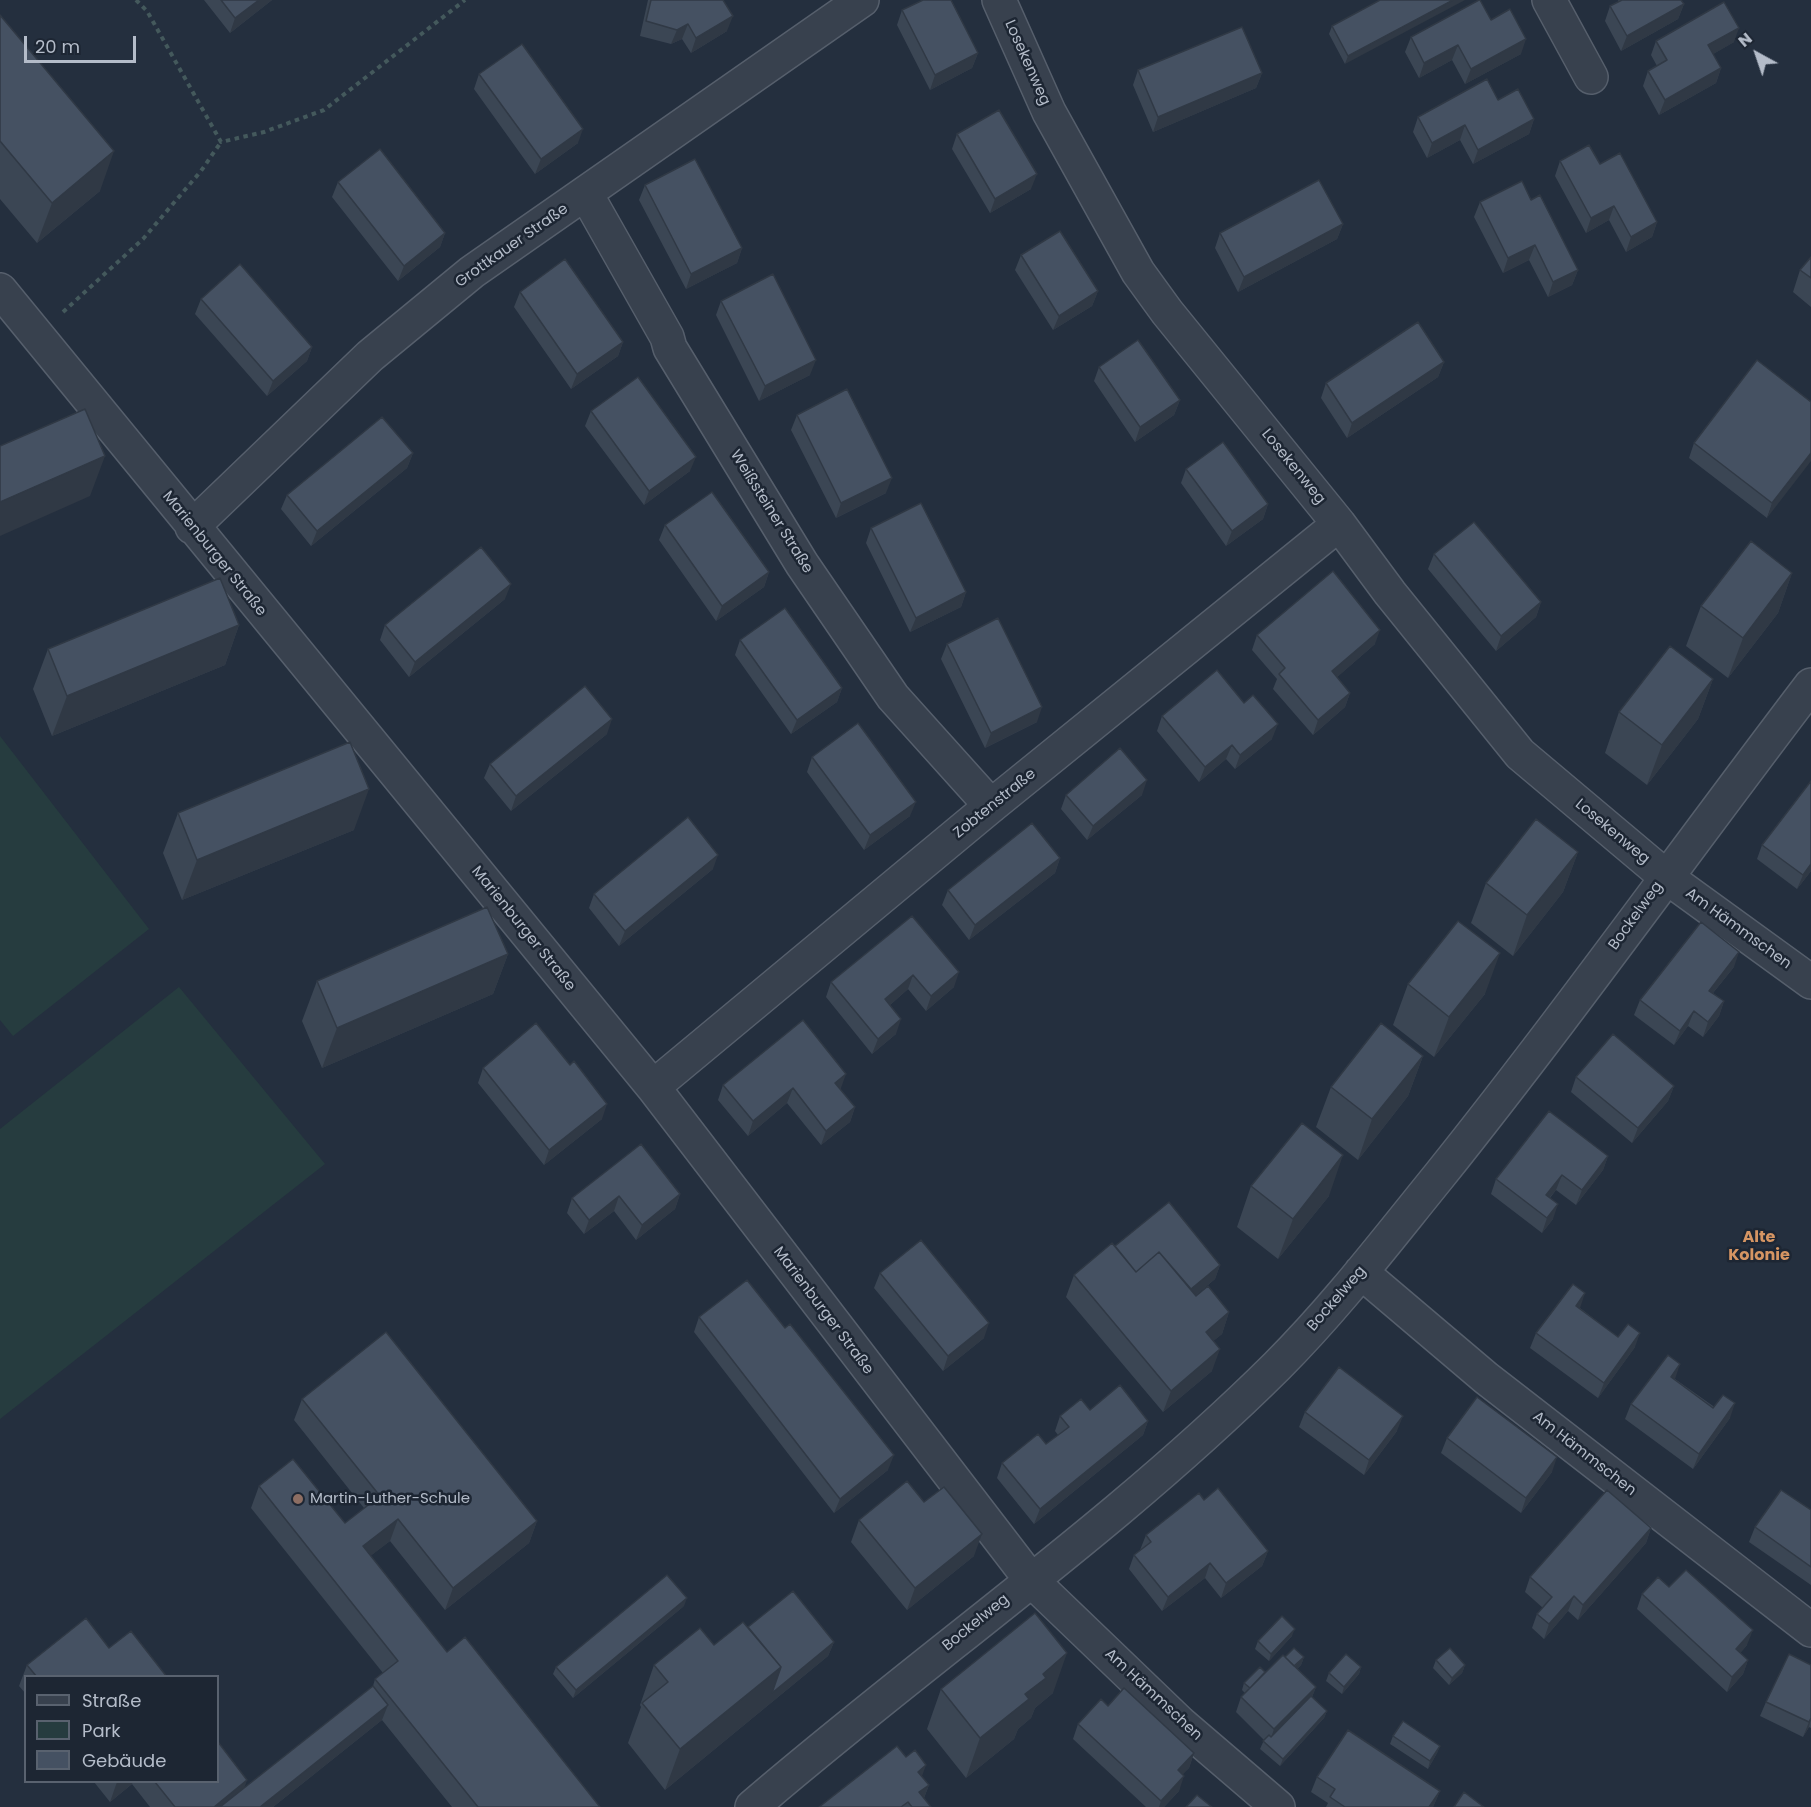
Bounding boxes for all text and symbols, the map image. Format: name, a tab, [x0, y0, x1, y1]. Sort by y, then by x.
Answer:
street label: Losekenweg	[1000, 18, 1054, 108]
scale bar	[27, 24, 140, 62]
north arrow	[1727, 24, 1787, 84]
text: N	[1733, 27, 1757, 53]
text: 20 m	[35, 34, 80, 59]
street label: Grottkauer Straße	[452, 200, 572, 292]
street label: Losekenweg	[1257, 426, 1329, 508]
street label: Weißsteiner Straße	[726, 447, 816, 577]
street label: Marienburger Straße	[158, 488, 270, 620]
street label: Zobtenstraße	[950, 765, 1040, 843]
street label: Losekenweg	[1571, 796, 1653, 868]
street label: Marienburger Straße	[467, 863, 579, 995]
street label: Bockelweg	[1605, 878, 1667, 954]
street label: Am Hämmschen	[1682, 885, 1794, 973]
district label: Alte Kolonie	[1728, 1228, 1790, 1266]
street label: Marienburger Straße	[769, 1244, 877, 1378]
street label: Bockelweg	[1304, 1263, 1370, 1335]
street label: Am Hämmschen	[1529, 1408, 1639, 1500]
place label: Martin-Luther-Schule	[310, 1490, 470, 1508]
marker: Martin-Luther-Schule	[291, 1492, 305, 1506]
street label: Bockelweg	[939, 1591, 1013, 1655]
street label: Am Hämmschen	[1101, 1645, 1205, 1745]
legend	[24, 1675, 219, 1783]
text: Straße	[82, 1688, 141, 1713]
text: Park	[82, 1718, 121, 1743]
text: Gebäude	[82, 1748, 166, 1773]

